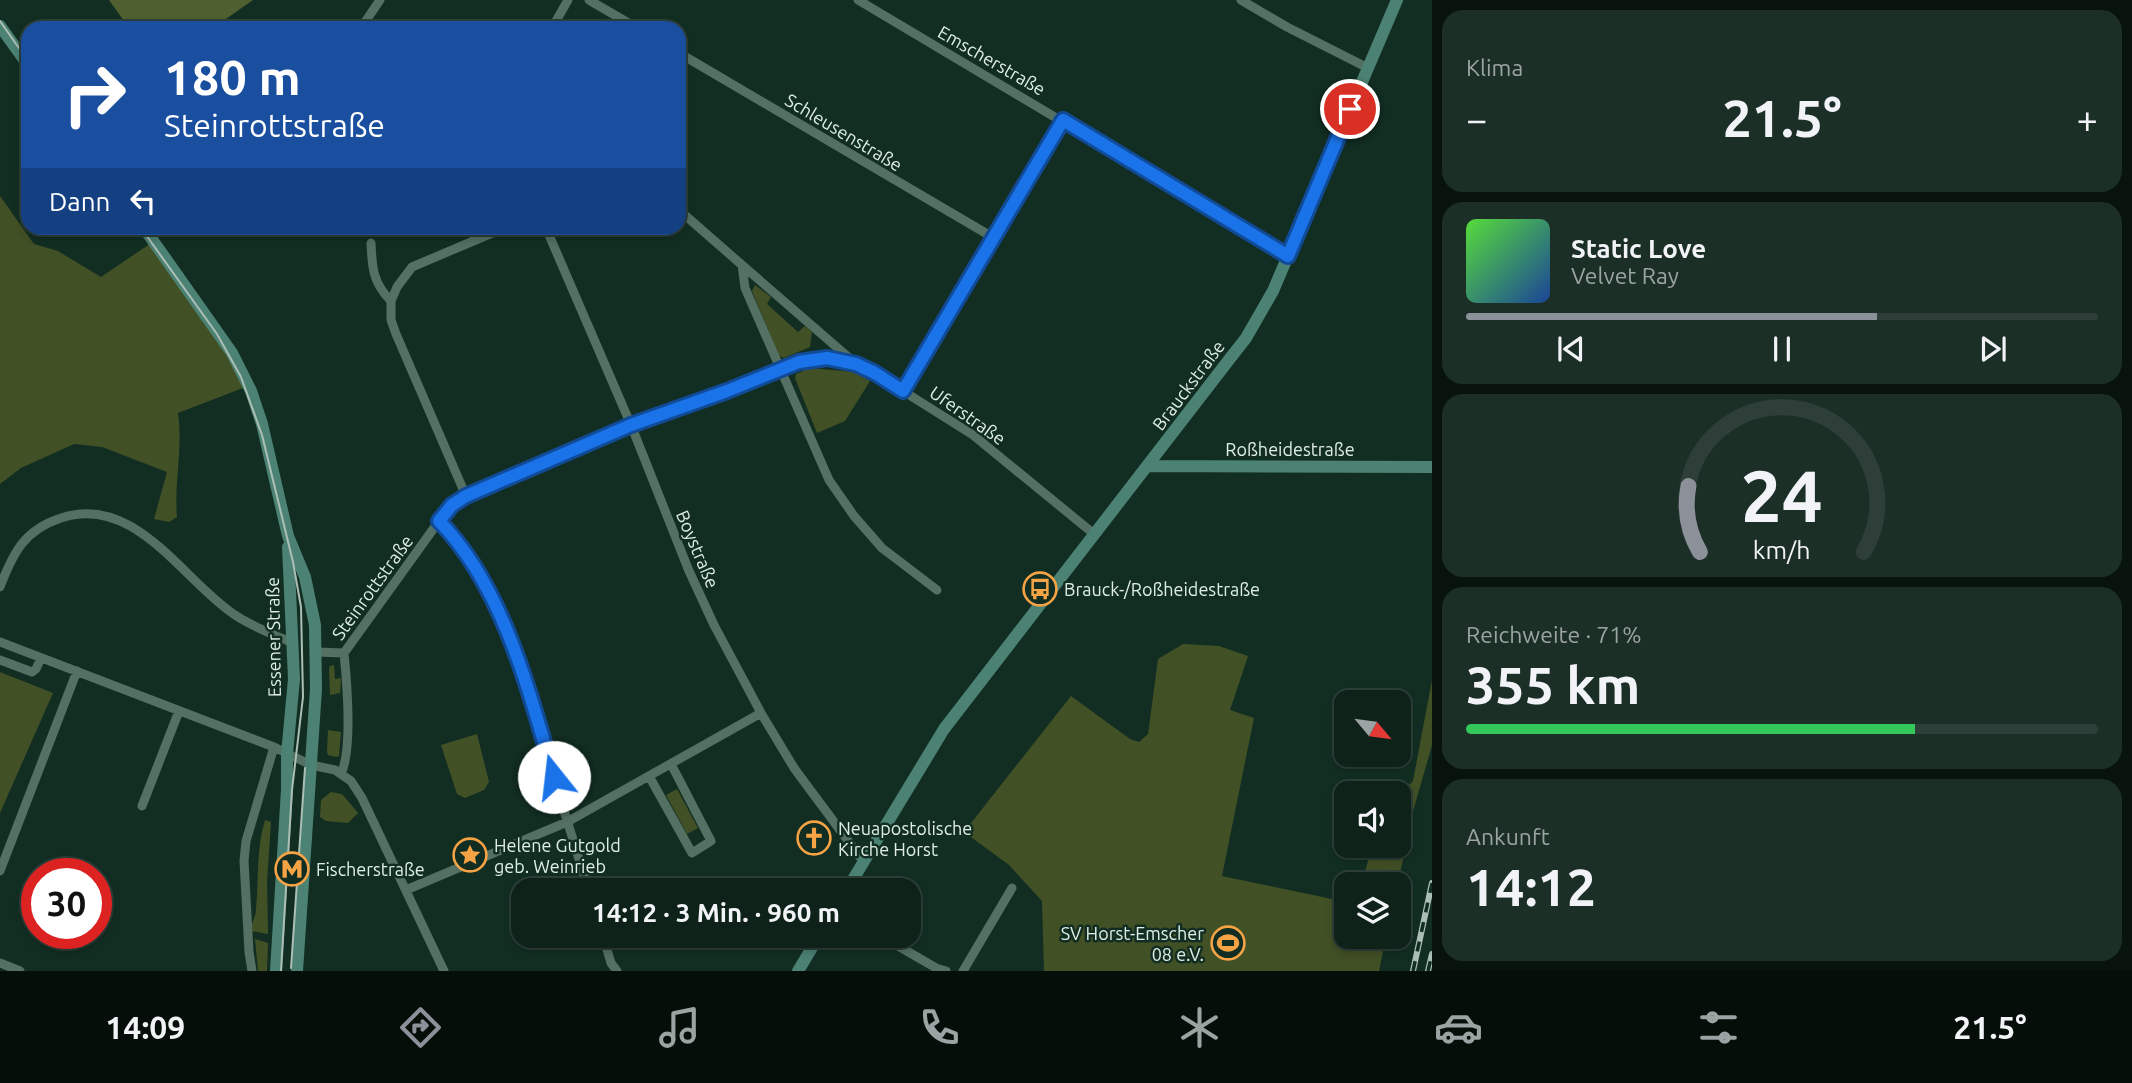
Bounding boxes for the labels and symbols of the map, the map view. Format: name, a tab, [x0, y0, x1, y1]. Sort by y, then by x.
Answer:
street label: Emscherstraße	[935, 21, 1049, 99]
pin	[1320, 79, 1380, 139]
street label: Schleusenstraße	[782, 89, 906, 175]
street label: Brauckstraße	[1148, 336, 1228, 434]
street label: Uferstraße	[926, 382, 1010, 448]
street label: Roßheidestraße	[1225, 439, 1355, 459]
street label: Boystraße	[673, 507, 723, 591]
street label: Steinrottstraße	[327, 531, 417, 643]
bus stop icon: Brauck-/Roßheidestraße	[1021, 570, 1059, 608]
street label: Essener Straße	[262, 577, 284, 697]
place label: Brauck-/Roßheidestraße	[1064, 579, 1260, 599]
north arrow	[1334, 690, 1410, 766]
position arrow	[517, 740, 591, 814]
place label: Neuapostolische Kirche Horst	[838, 818, 972, 859]
church icon: Neuapostolische Kirche Horst	[795, 819, 833, 857]
place label: Helene Gutgold geb. Weinrieb	[494, 835, 621, 876]
place icon: Helene Gutgold geb. Weinrieb	[451, 836, 489, 874]
metro station icon: Fischerstraße	[273, 850, 311, 888]
speed limit sign: 30	[21, 858, 112, 949]
place label: Fischerstraße	[316, 859, 425, 879]
place label: SV Horst-Emscher 08 e.V.	[1061, 923, 1204, 964]
sports icon: SV Horst-Emscher 08 e.V.	[1209, 924, 1247, 962]

